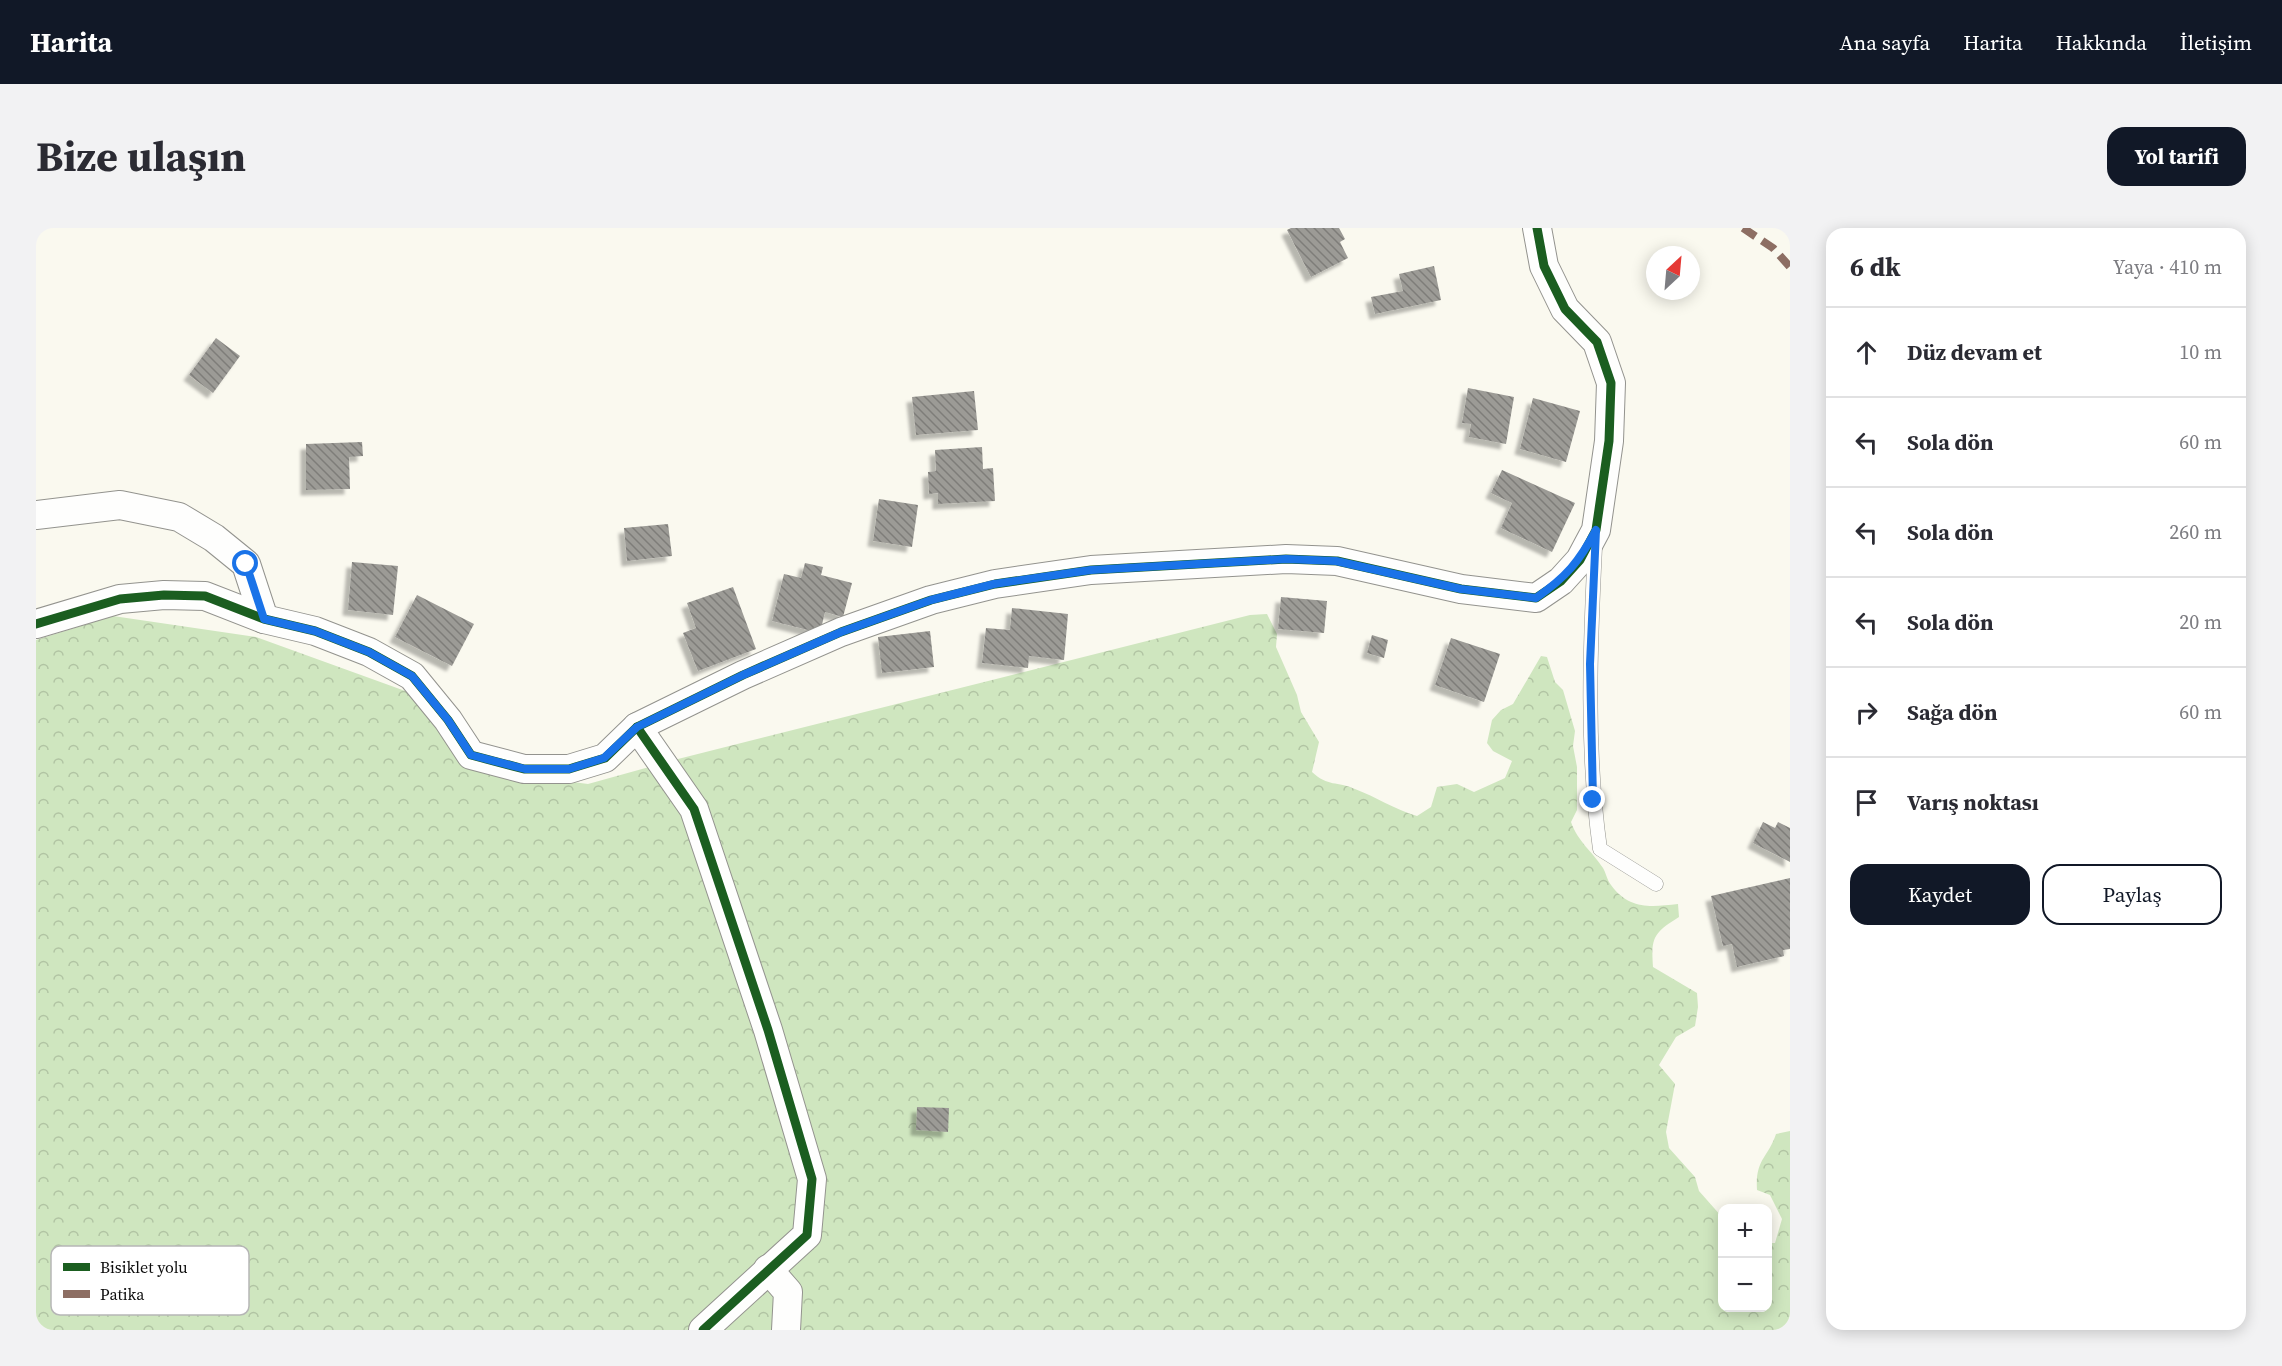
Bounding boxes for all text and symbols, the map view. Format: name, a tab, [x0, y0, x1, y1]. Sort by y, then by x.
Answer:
text: Harita	[30, 23, 112, 61]
text: Ana sayfa	[1840, 28, 1930, 57]
text: Harita	[1963, 28, 2023, 57]
text: Hakkında	[2056, 28, 2147, 57]
text: İletişim	[2180, 28, 2252, 57]
text: Bize ulaşın	[36, 127, 246, 185]
button: Yol tarifi	[2107, 127, 2246, 186]
north arrow	[1646, 246, 1700, 300]
text: 6 dk	[1850, 249, 1901, 285]
text: Yaya · 410 m	[2113, 253, 2222, 281]
icon: ahead	[1850, 336, 1883, 369]
text: Düz devam et	[1907, 337, 2042, 367]
text: 10 m	[2179, 338, 2222, 366]
icon: left	[1850, 426, 1883, 459]
text: Sola dön	[1907, 427, 1994, 457]
text: 60 m	[2179, 428, 2222, 456]
icon: left	[1850, 516, 1883, 549]
text: Sola dön	[1907, 517, 1994, 547]
text: 260 m	[2169, 518, 2222, 546]
route start	[232, 550, 258, 576]
icon: left	[1850, 606, 1883, 639]
text: Sola dön	[1907, 607, 1994, 637]
text: 20 m	[2179, 608, 2222, 636]
icon: right	[1850, 696, 1883, 729]
text: Sağa dön	[1907, 697, 1997, 727]
text: 60 m	[2179, 698, 2222, 726]
route end	[1579, 786, 1605, 812]
icon: arrive	[1850, 786, 1883, 819]
text: Varış noktası	[1907, 787, 2039, 817]
button: Kaydet	[1850, 864, 2030, 925]
button: Paylaş	[2042, 864, 2222, 925]
map controls	[1718, 1204, 1772, 1312]
button: +	[1718, 1204, 1772, 1258]
legend	[51, 1246, 249, 1315]
text: Bisiklet yolu	[100, 1256, 188, 1278]
button: −	[1718, 1258, 1772, 1312]
text: Patika	[100, 1283, 145, 1305]

